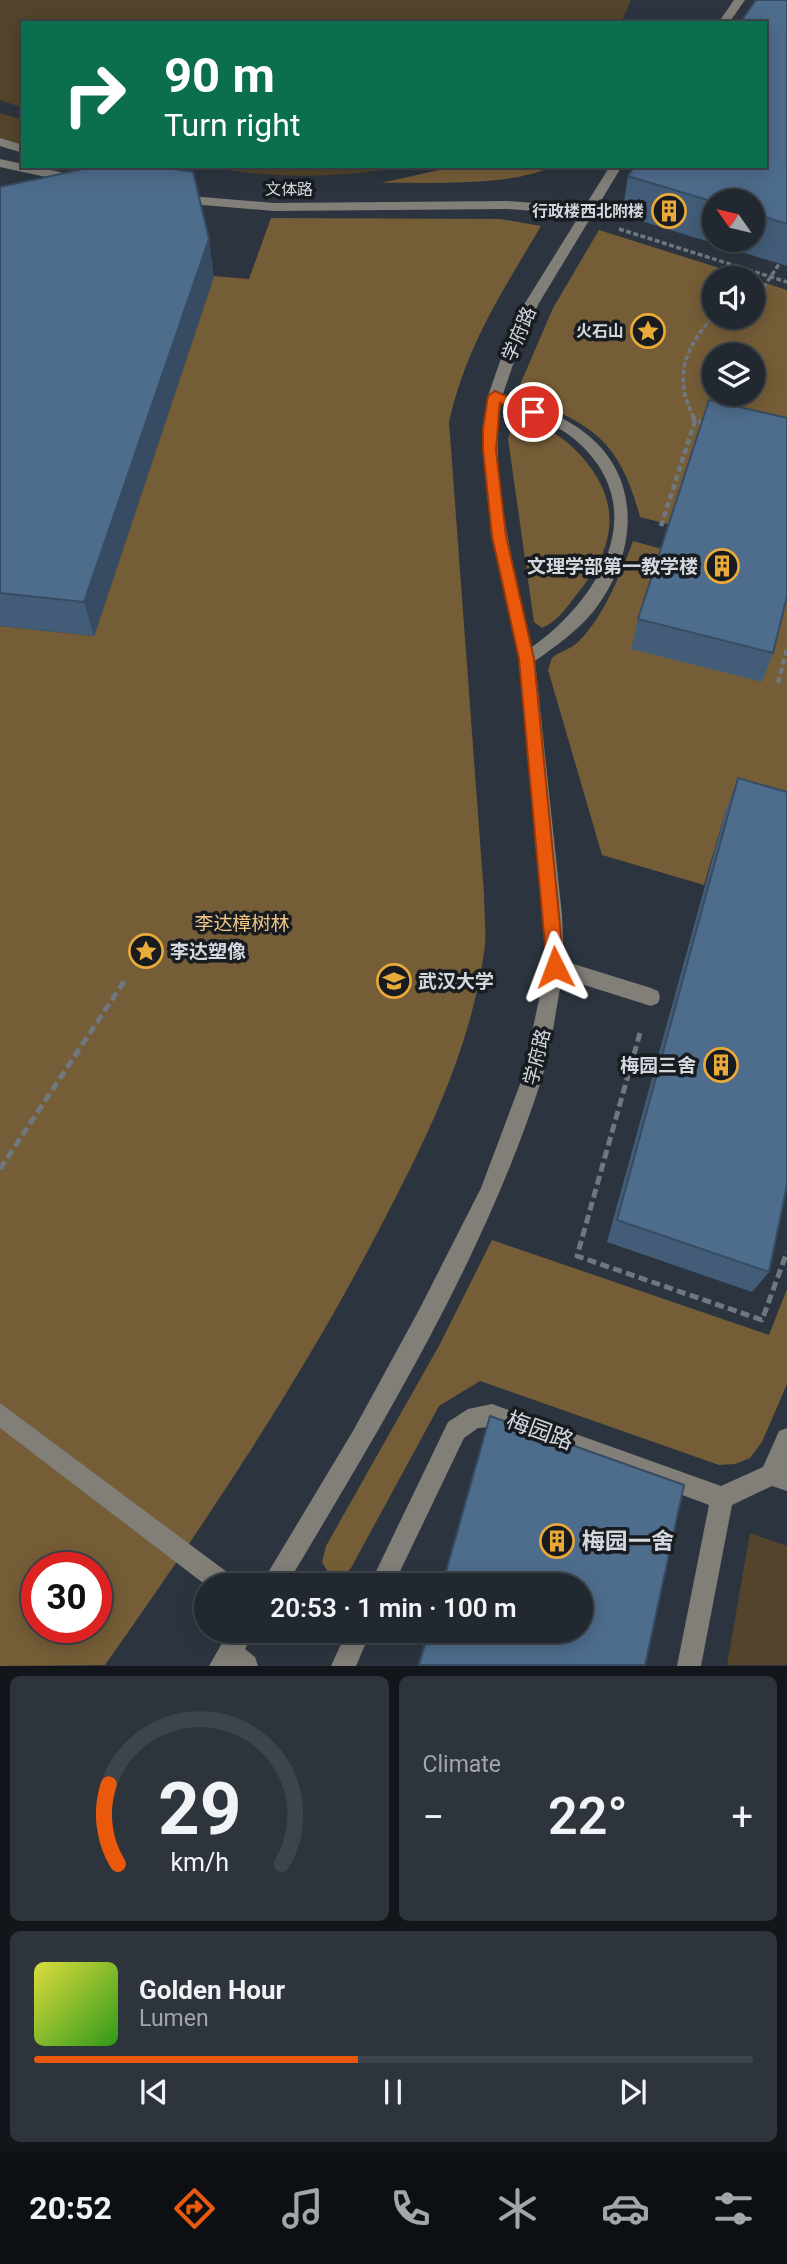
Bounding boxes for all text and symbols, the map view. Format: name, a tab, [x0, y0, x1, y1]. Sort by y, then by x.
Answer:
text: 90 m	[164, 47, 275, 104]
icon: right	[49, 49, 140, 140]
text: Turn right	[164, 106, 300, 144]
street label: 文体路	[265, 180, 313, 199]
north arrow	[702, 189, 765, 252]
map controls	[702, 189, 765, 406]
building icon: 行政楼西北附楼	[650, 192, 688, 230]
place label: 行政楼西北附楼	[532, 202, 644, 221]
button: sound	[702, 266, 765, 329]
street label: 学府路	[497, 303, 541, 365]
place icon: 火石山	[629, 312, 667, 350]
place label: 火石山	[576, 322, 624, 341]
button: layers	[702, 343, 765, 406]
pin	[503, 382, 563, 442]
icon: arrive	[514, 393, 552, 431]
building icon: 文理学部第一教学楼	[703, 547, 741, 585]
place label: 文理学部第一教学楼	[527, 555, 698, 578]
park label: 李达樟树林	[194, 912, 290, 935]
position arrow	[518, 930, 592, 1004]
place icon: 李达塑像	[127, 932, 165, 970]
place label: 李达塑像	[170, 940, 246, 963]
school or university icon: 武汉大学	[375, 962, 413, 1000]
place label: 武汉大学	[418, 970, 494, 993]
street label: 学府路	[519, 1027, 555, 1087]
building icon: 梅园三舍	[702, 1046, 740, 1084]
place label: 梅园三舍	[620, 1054, 696, 1077]
street label: 梅园路	[503, 1407, 577, 1455]
building icon: 梅园一舍	[538, 1522, 576, 1560]
place label: 梅园一舍	[582, 1528, 674, 1555]
speed limit sign: 30	[21, 1552, 112, 1643]
text: 20:53 · 1 min · 100 m	[270, 1593, 517, 1623]
text: Climate	[423, 1751, 501, 1778]
text: 29	[157, 1767, 241, 1853]
text: 22°	[548, 1786, 628, 1847]
text: −	[423, 1795, 444, 1839]
text: +	[731, 1795, 753, 1839]
text: km/h	[170, 1848, 229, 1877]
text: Golden Hour	[139, 1975, 285, 2005]
text: Lumen	[139, 2005, 209, 2032]
icon: previous	[135, 2073, 173, 2111]
icon: pause	[374, 2073, 412, 2111]
icon: next	[614, 2073, 652, 2111]
icon: directions	[170, 2184, 219, 2233]
icon: music	[278, 2184, 327, 2233]
icon: phone	[386, 2184, 435, 2233]
icon: climate	[493, 2184, 542, 2233]
icon: car	[601, 2184, 650, 2233]
icon: filters	[709, 2184, 758, 2233]
text: 20:52	[29, 2189, 112, 2227]

